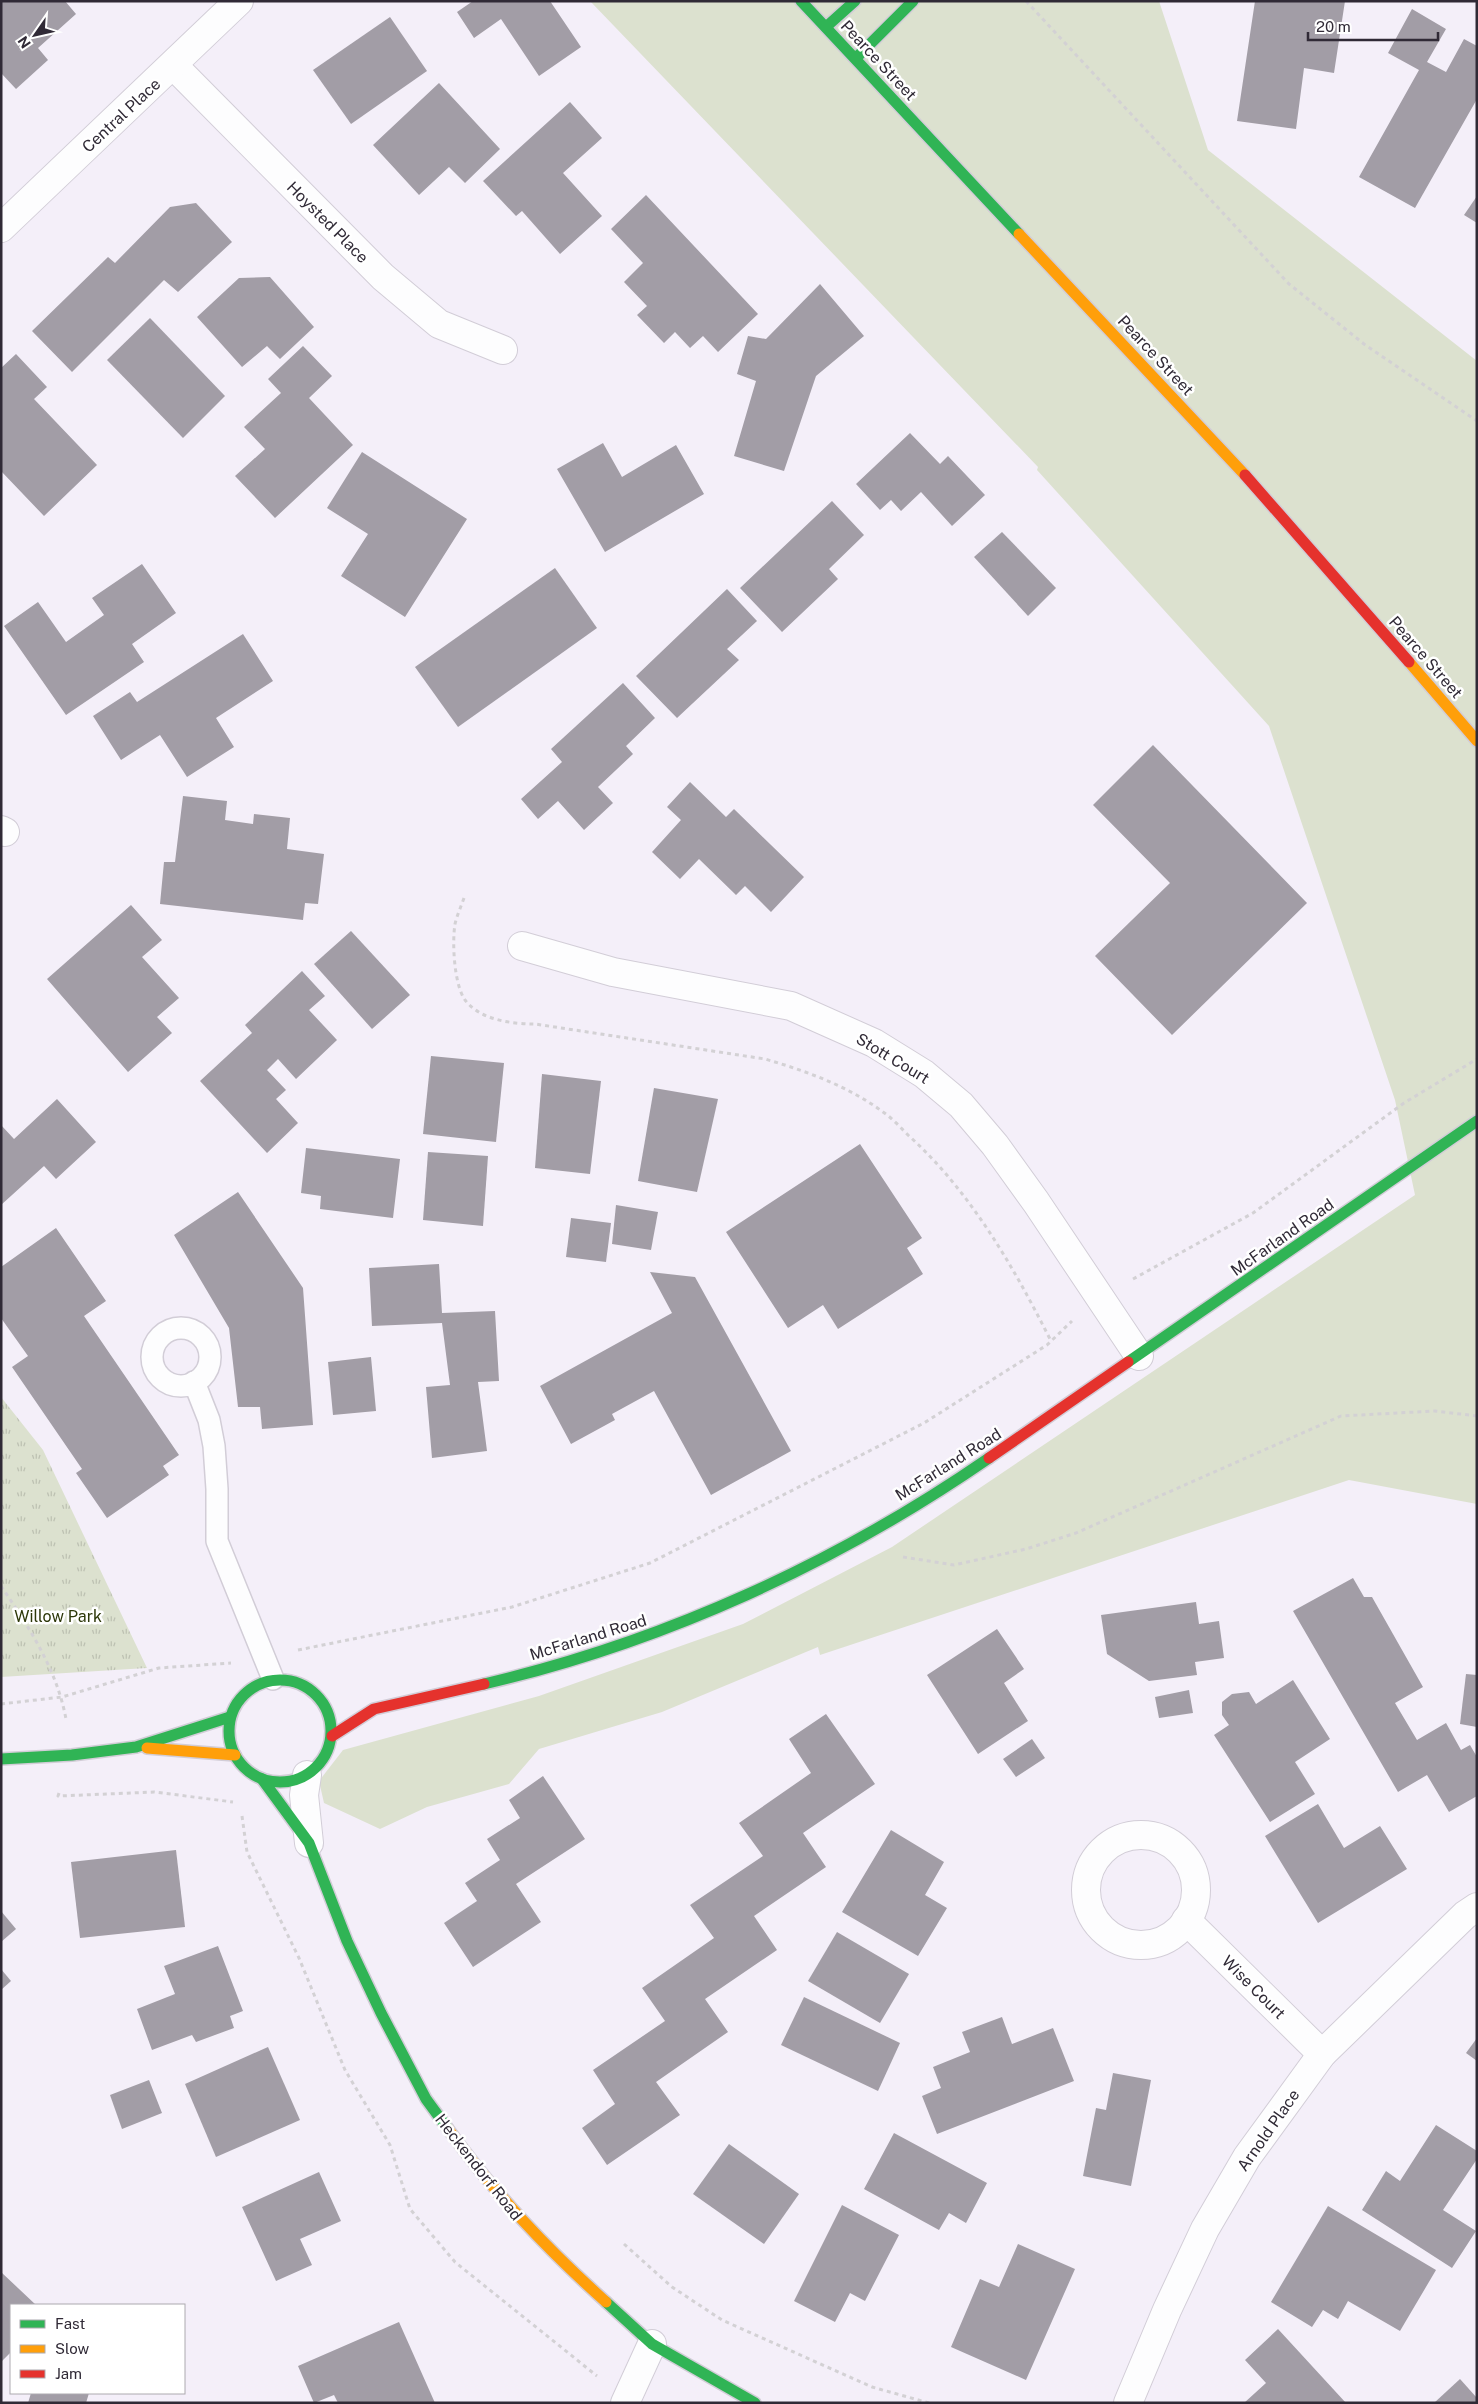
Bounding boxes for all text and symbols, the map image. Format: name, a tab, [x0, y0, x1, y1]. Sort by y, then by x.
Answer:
north arrow	[10, 10, 60, 60]
scale bar	[1308, 10, 1438, 42]
street label: Pearce Street	[837, 16, 920, 104]
text: 20 m	[1316, 18, 1351, 35]
text: N	[15, 33, 34, 51]
street label: Central Place	[78, 74, 164, 156]
street label: Hoysted Place	[283, 178, 372, 267]
street label: Pearce Street	[1114, 311, 1197, 399]
street label: Pearce Street	[1385, 613, 1466, 702]
street label: Stott Court	[853, 1029, 933, 1088]
street label: McFarland Road	[1227, 1195, 1337, 1280]
street label: McFarland Road	[892, 1424, 1005, 1505]
park label: Willow Park	[14, 1607, 102, 1626]
street label: McFarland Road	[527, 1611, 649, 1664]
street label: Wise Court	[1218, 1952, 1289, 2023]
street label: Arnold Place	[1233, 2086, 1304, 2175]
street label: Heckendorf Road	[431, 2110, 526, 2224]
legend	[10, 2304, 185, 2394]
text: Fast	[55, 2315, 85, 2332]
text: Slow	[55, 2340, 90, 2357]
text: Jam	[55, 2365, 82, 2382]

